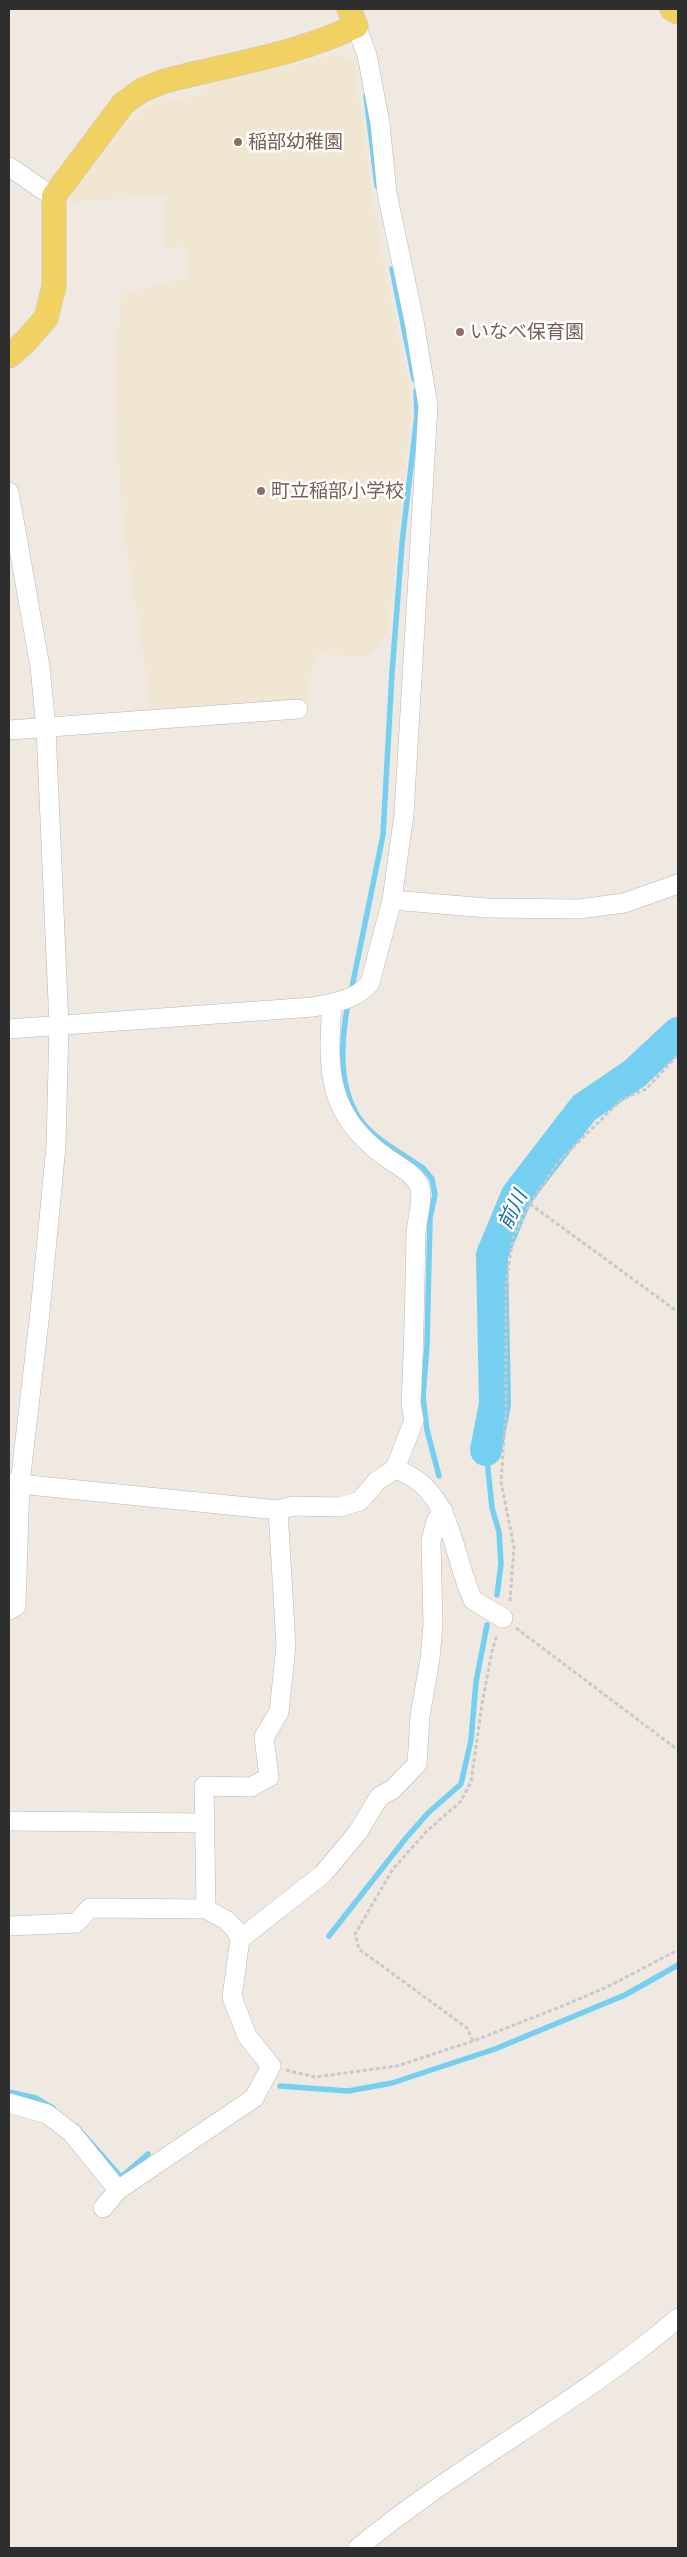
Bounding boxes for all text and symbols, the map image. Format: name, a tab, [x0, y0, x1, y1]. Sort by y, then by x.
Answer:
place label: 稲部幼稚園	[248, 131, 343, 153]
marker: 稲部幼稚園	[232, 136, 244, 148]
place label: いなべ保育園	[470, 321, 584, 343]
marker: いなべ保育園	[454, 326, 466, 338]
place label: 町立稲部小学校	[271, 480, 404, 502]
marker: 町立稲部小学校	[255, 485, 267, 497]
water label: 前川	[493, 1187, 533, 1233]

